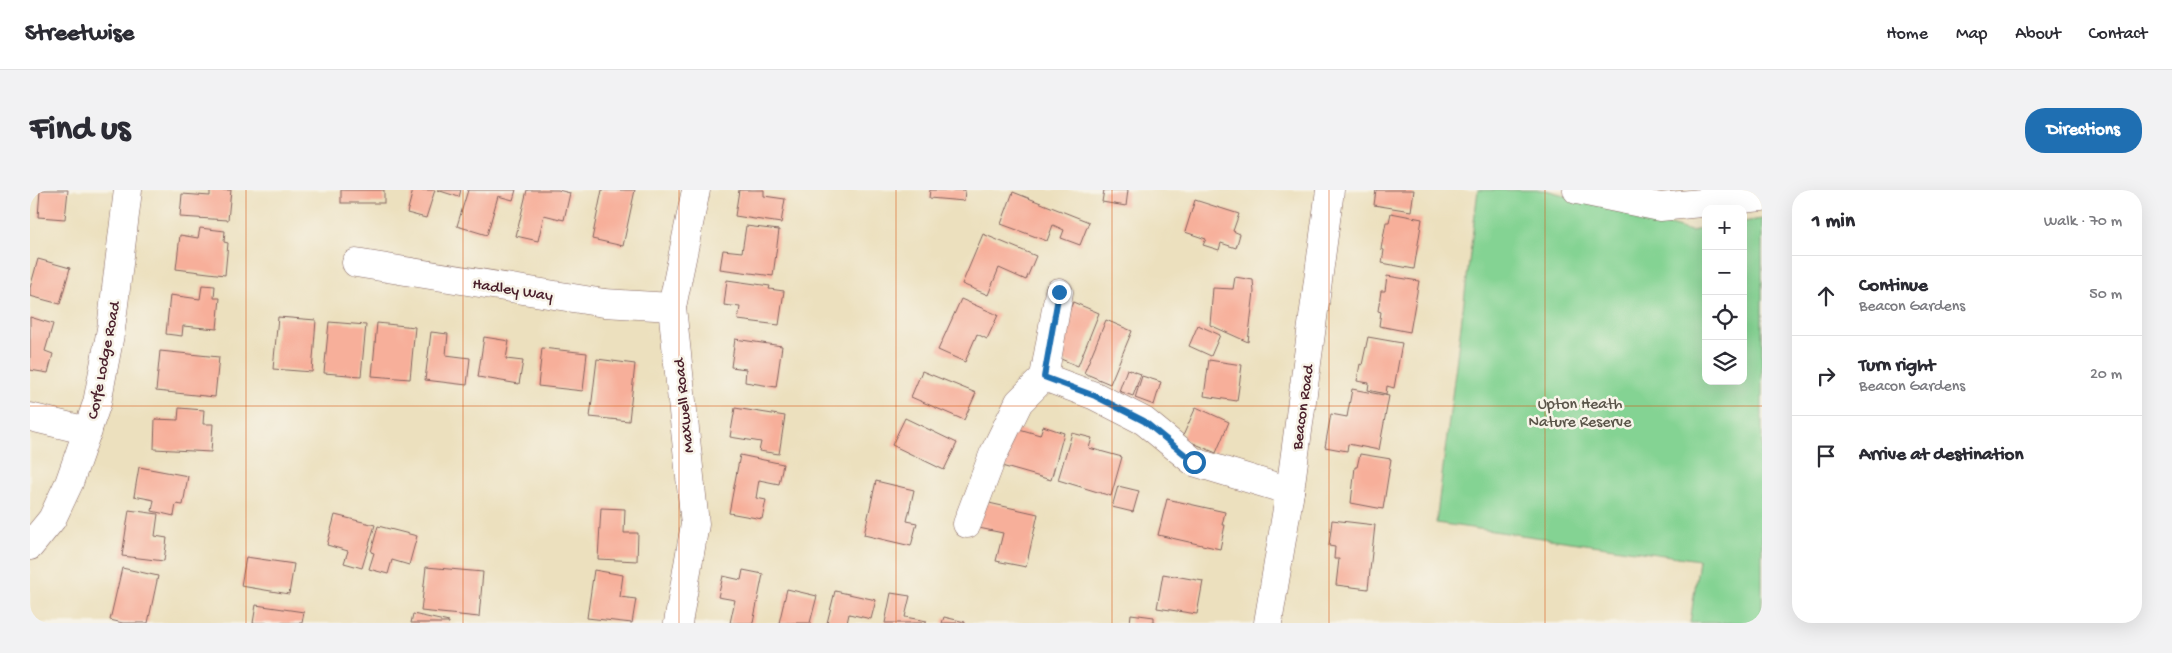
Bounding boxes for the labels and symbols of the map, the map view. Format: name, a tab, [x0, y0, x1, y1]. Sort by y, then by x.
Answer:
street label: Hadley Way	[471, 276, 554, 307]
route end	[1048, 281, 1071, 304]
street label: Corfe Lodge Road	[85, 299, 126, 421]
street label: Maxwell Road	[671, 356, 700, 454]
street label: Beacon Road	[1289, 362, 1320, 452]
park label: Upton Heath Nature Reserve	[1529, 396, 1632, 433]
route start	[1183, 451, 1206, 474]

